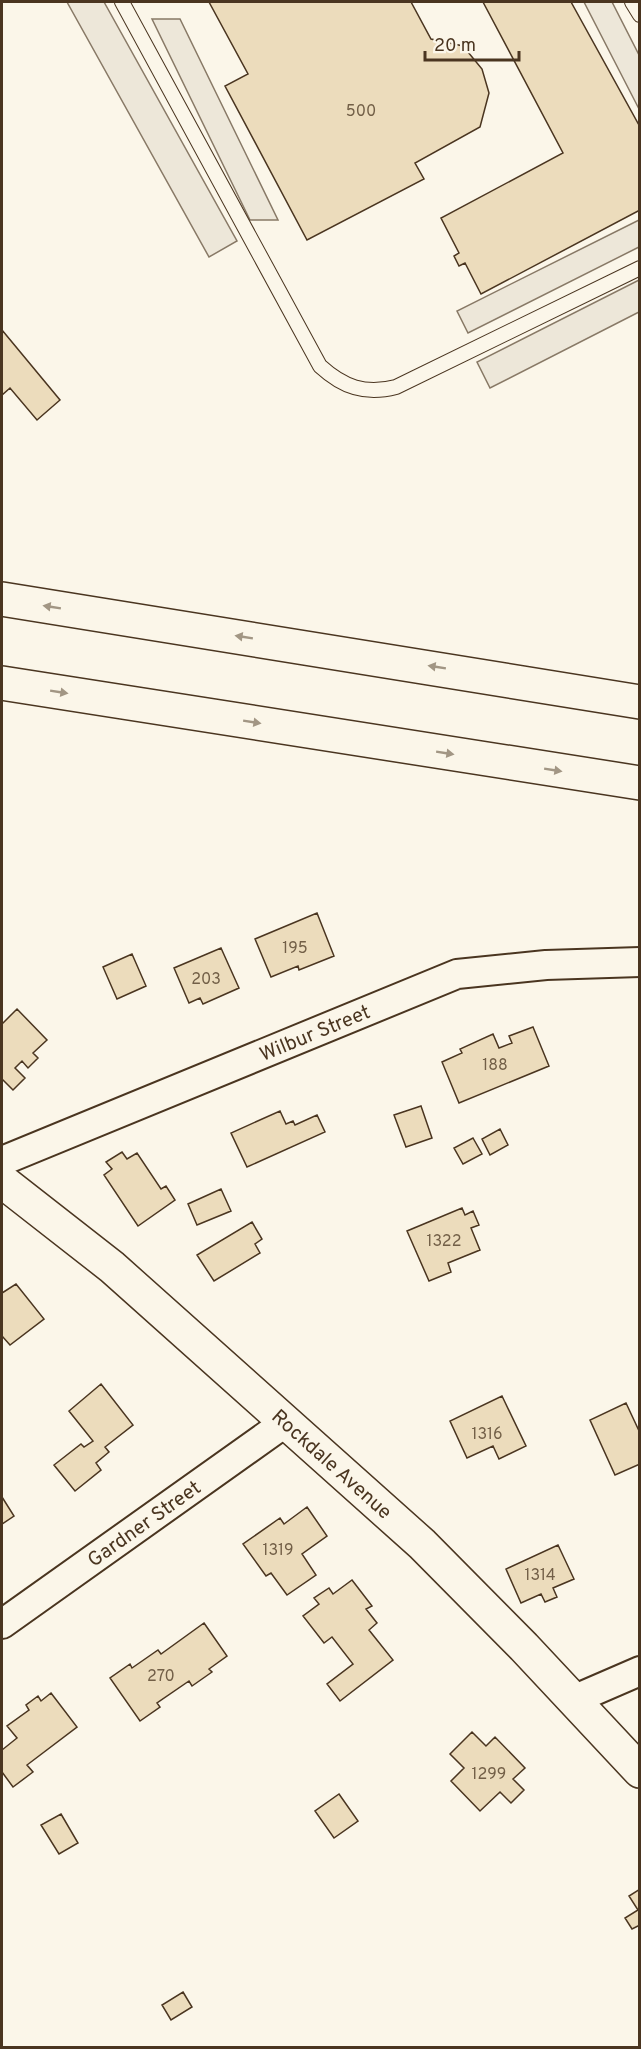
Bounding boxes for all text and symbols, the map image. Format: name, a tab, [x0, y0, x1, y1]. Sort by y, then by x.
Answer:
scale bar	[425, 24, 520, 62]
text: 20 m	[434, 35, 476, 58]
house number: 500	[346, 102, 376, 122]
one-way arrow	[42, 602, 61, 611]
one-way arrow	[235, 632, 254, 641]
one-way arrow	[427, 663, 446, 672]
one-way arrow	[50, 688, 69, 697]
one-way arrow	[243, 718, 262, 727]
one-way arrow	[435, 749, 454, 758]
one-way arrow	[544, 766, 563, 775]
house number: 195	[282, 939, 308, 959]
house number: 203	[191, 970, 221, 990]
street label: Wilbur Street	[256, 1000, 375, 1069]
house number: 188	[482, 1056, 508, 1076]
house number: 1322	[427, 1232, 461, 1252]
street label: Rockdale Avenue	[265, 1405, 397, 1526]
house number: 1316	[471, 1425, 503, 1445]
street label: Gardner Street	[83, 1476, 207, 1574]
house number: 1319	[262, 1541, 294, 1561]
house number: 1314	[524, 1566, 556, 1586]
house number: 270	[147, 1667, 175, 1687]
house number: 1299	[472, 1765, 506, 1785]

